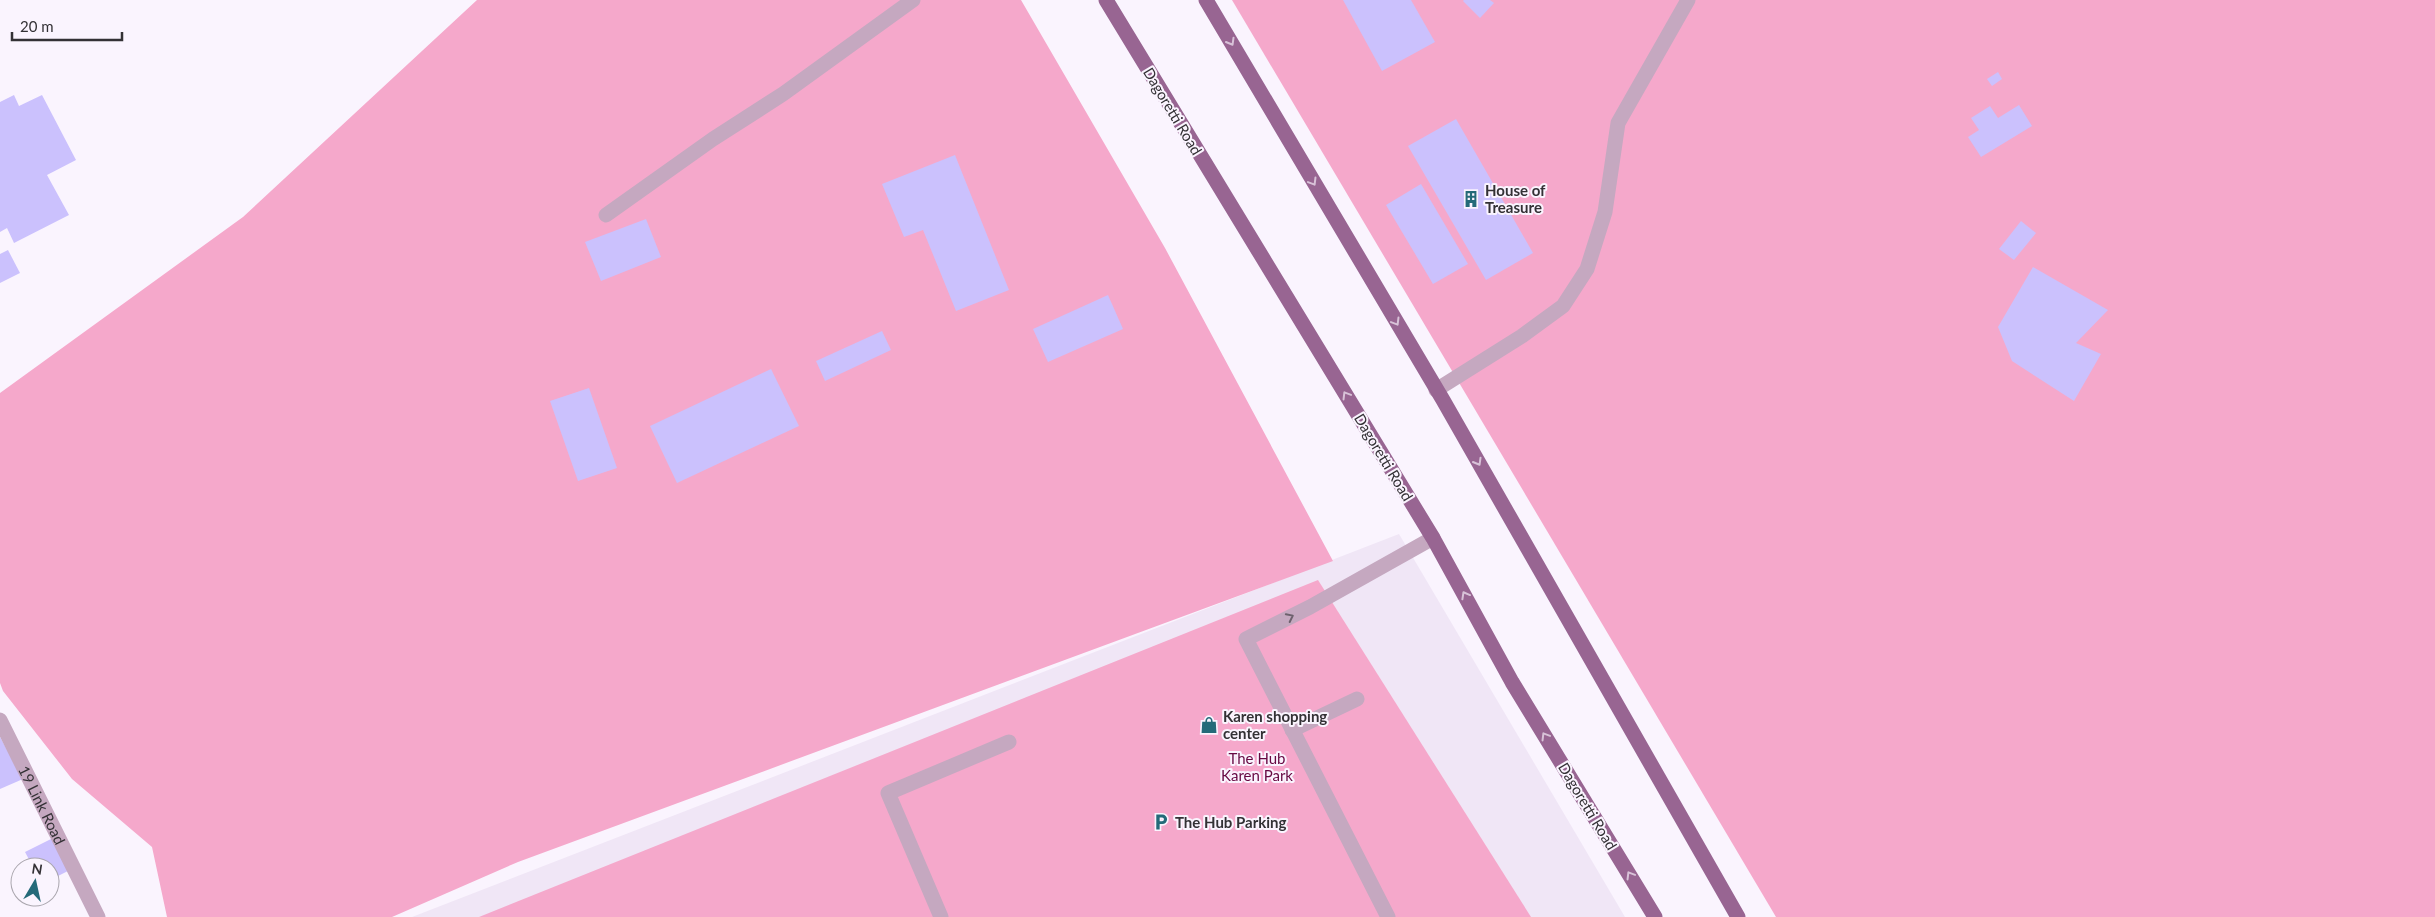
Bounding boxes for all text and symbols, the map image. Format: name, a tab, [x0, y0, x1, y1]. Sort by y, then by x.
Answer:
scale bar	[12, 10, 122, 42]
text: 20 m	[20, 17, 54, 35]
one-way arrow	[1224, 37, 1234, 46]
street label: Dagoretti Road	[1140, 64, 1206, 158]
one-way arrow	[1306, 177, 1316, 186]
place label: House of Treasure	[1485, 181, 1546, 216]
building icon: House of Treasure	[1461, 189, 1481, 209]
one-way arrow	[1389, 316, 1399, 325]
one-way arrow	[1343, 392, 1353, 401]
street label: Dagoretti Road	[1351, 410, 1417, 504]
one-way arrow	[1471, 457, 1481, 466]
one-way arrow	[1461, 592, 1471, 601]
one-way arrow	[1285, 613, 1294, 623]
place label: Karen shopping center	[1223, 707, 1327, 742]
shop icon: Karen shopping center	[1199, 715, 1219, 735]
one-way arrow	[1542, 733, 1552, 742]
park label: The Hub Karen Park	[1221, 749, 1293, 784]
street label: Dagoretti Road	[1555, 759, 1621, 853]
street label: 19 Link Road	[15, 763, 69, 847]
parking icon: The Hub Parking	[1151, 812, 1171, 832]
place label: The Hub Parking	[1175, 813, 1287, 831]
north arrow	[10, 857, 60, 907]
text: N	[30, 859, 44, 878]
one-way arrow	[1627, 871, 1637, 880]

